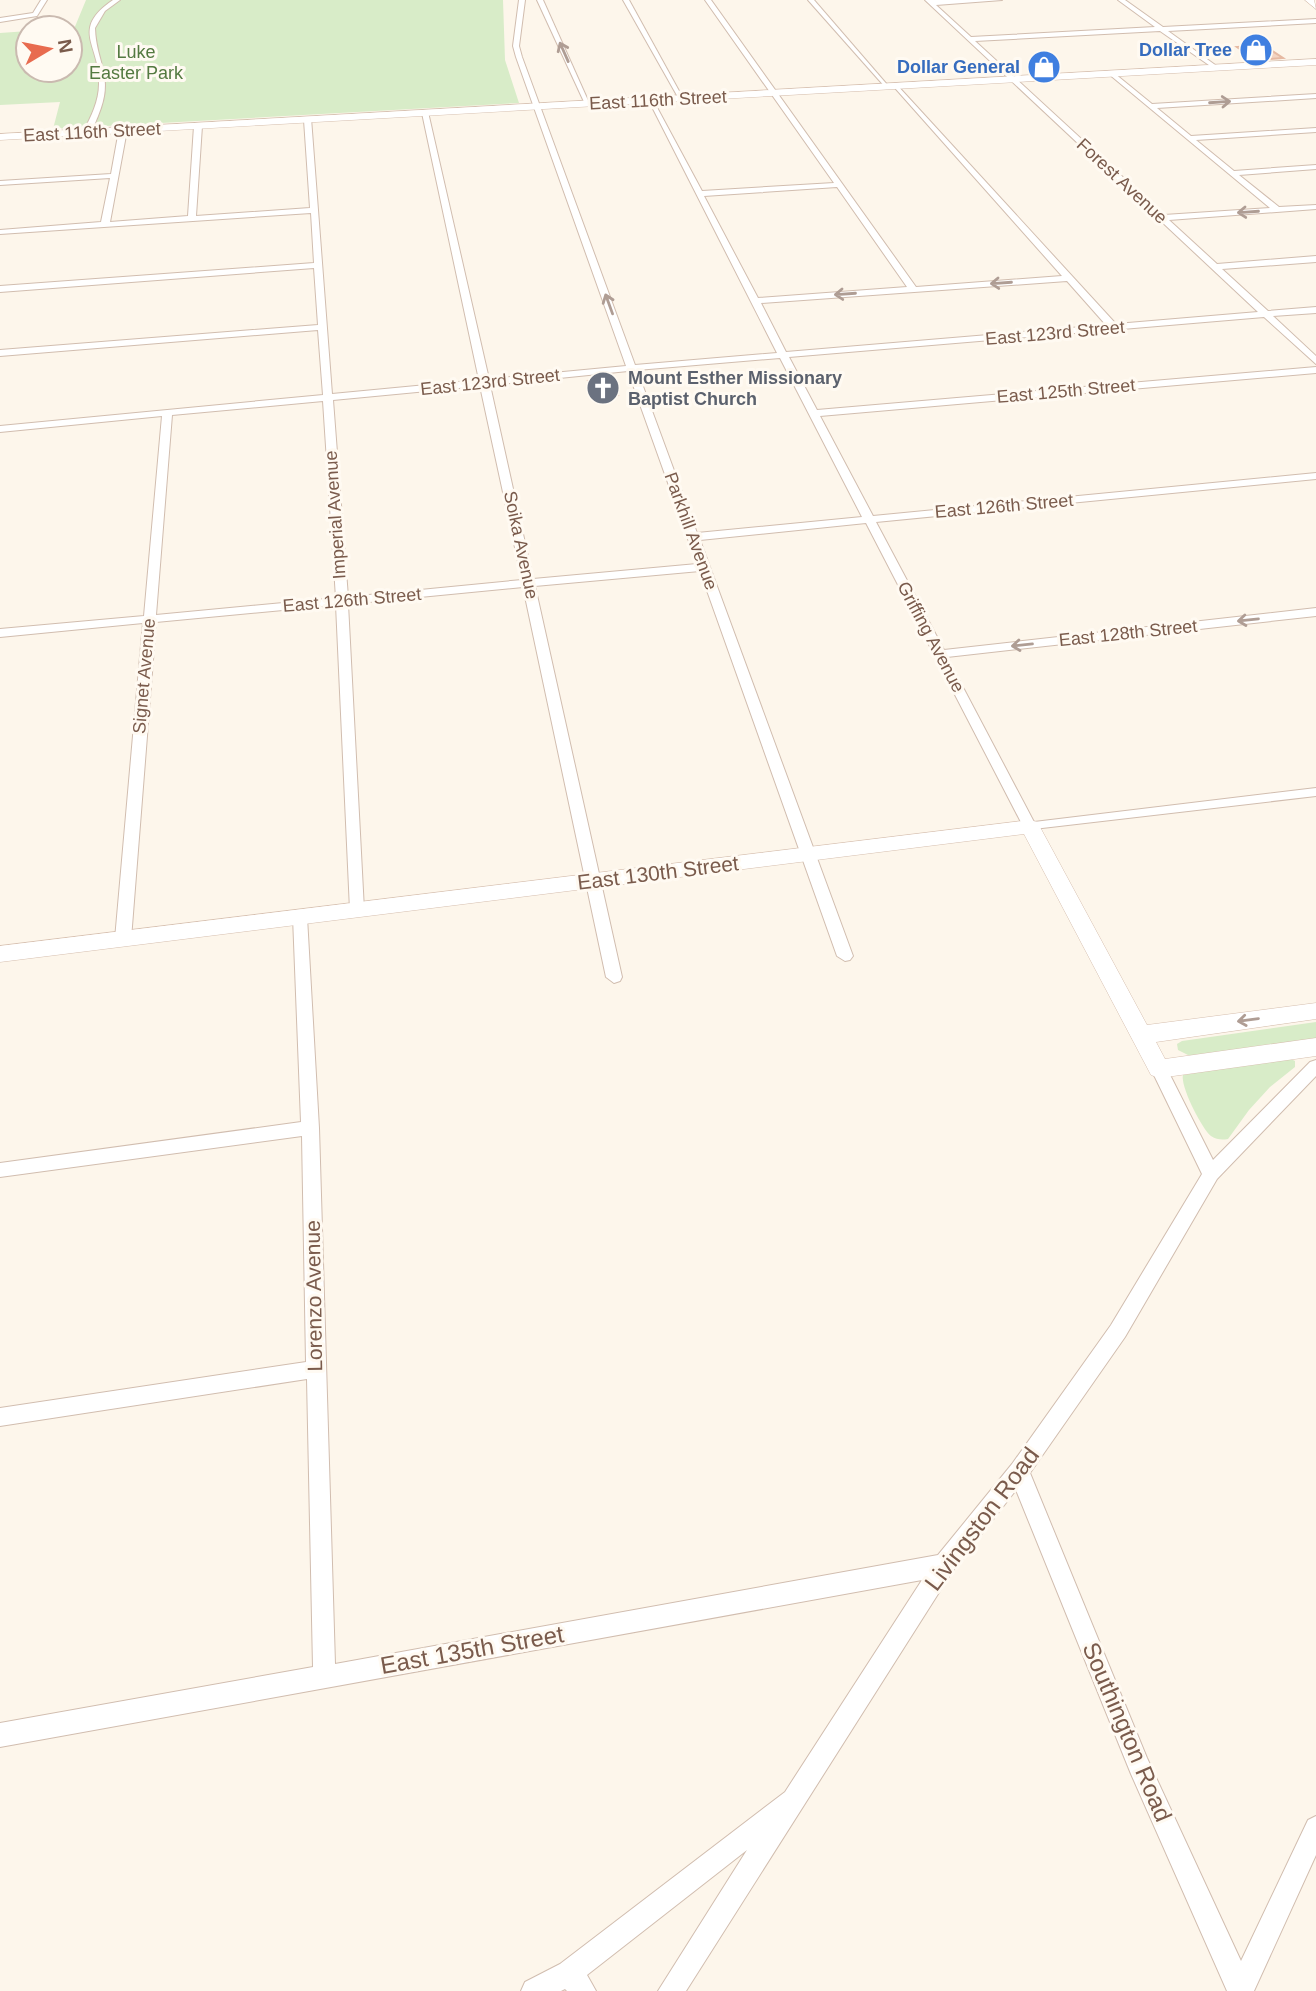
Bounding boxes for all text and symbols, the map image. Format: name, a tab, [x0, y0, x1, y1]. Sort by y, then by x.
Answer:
north arrow	[14, 14, 84, 84]
shop icon: Dollar Tree	[1237, 31, 1275, 69]
text: N	[54, 38, 77, 55]
place label: Dollar Tree	[1139, 40, 1232, 60]
park label: Luke Easter Park	[89, 42, 184, 83]
one-way arrow	[557, 42, 570, 63]
shop icon: Dollar General	[1025, 48, 1063, 86]
place label: Dollar General	[897, 57, 1020, 77]
street label: East 116th Street	[589, 86, 727, 114]
one-way arrow	[1208, 95, 1231, 108]
street label: East 116th Street	[23, 118, 161, 146]
street label: Forest Avenue	[1073, 134, 1171, 228]
one-way arrow	[1237, 206, 1260, 219]
one-way arrow	[989, 276, 1012, 289]
one-way arrow	[834, 288, 857, 301]
one-way arrow	[602, 293, 614, 315]
street label: East 123rd Street	[984, 317, 1126, 349]
street label: East 123rd Street	[419, 365, 561, 399]
place label: Mount Esther Missionary Baptist Church	[628, 368, 842, 409]
church icon: Mount Esther Missionary Baptist Church	[584, 369, 622, 407]
street label: East 125th Street	[996, 375, 1136, 407]
street label: Imperial Avenue	[321, 450, 349, 580]
street label: Parkhill Avenue	[660, 469, 722, 593]
street label: Soika Avenue	[500, 489, 542, 601]
street label: East 126th Street	[934, 490, 1074, 522]
street label: Griffing Avenue	[893, 578, 969, 696]
street label: East 126th Street	[282, 584, 422, 616]
one-way arrow	[1237, 614, 1260, 627]
street label: East 128th Street	[1058, 616, 1198, 650]
street label: Signet Avenue	[129, 617, 159, 735]
one-way arrow	[1011, 639, 1034, 652]
street label: East 130th Street	[576, 851, 740, 894]
one-way arrow	[1237, 1014, 1260, 1027]
street label: Lorenzo Avenue	[301, 1220, 326, 1372]
street label: Livingston Road	[919, 1442, 1044, 1596]
street label: East 135th Street	[378, 1620, 566, 1679]
street label: Southington Road	[1077, 1638, 1177, 1826]

